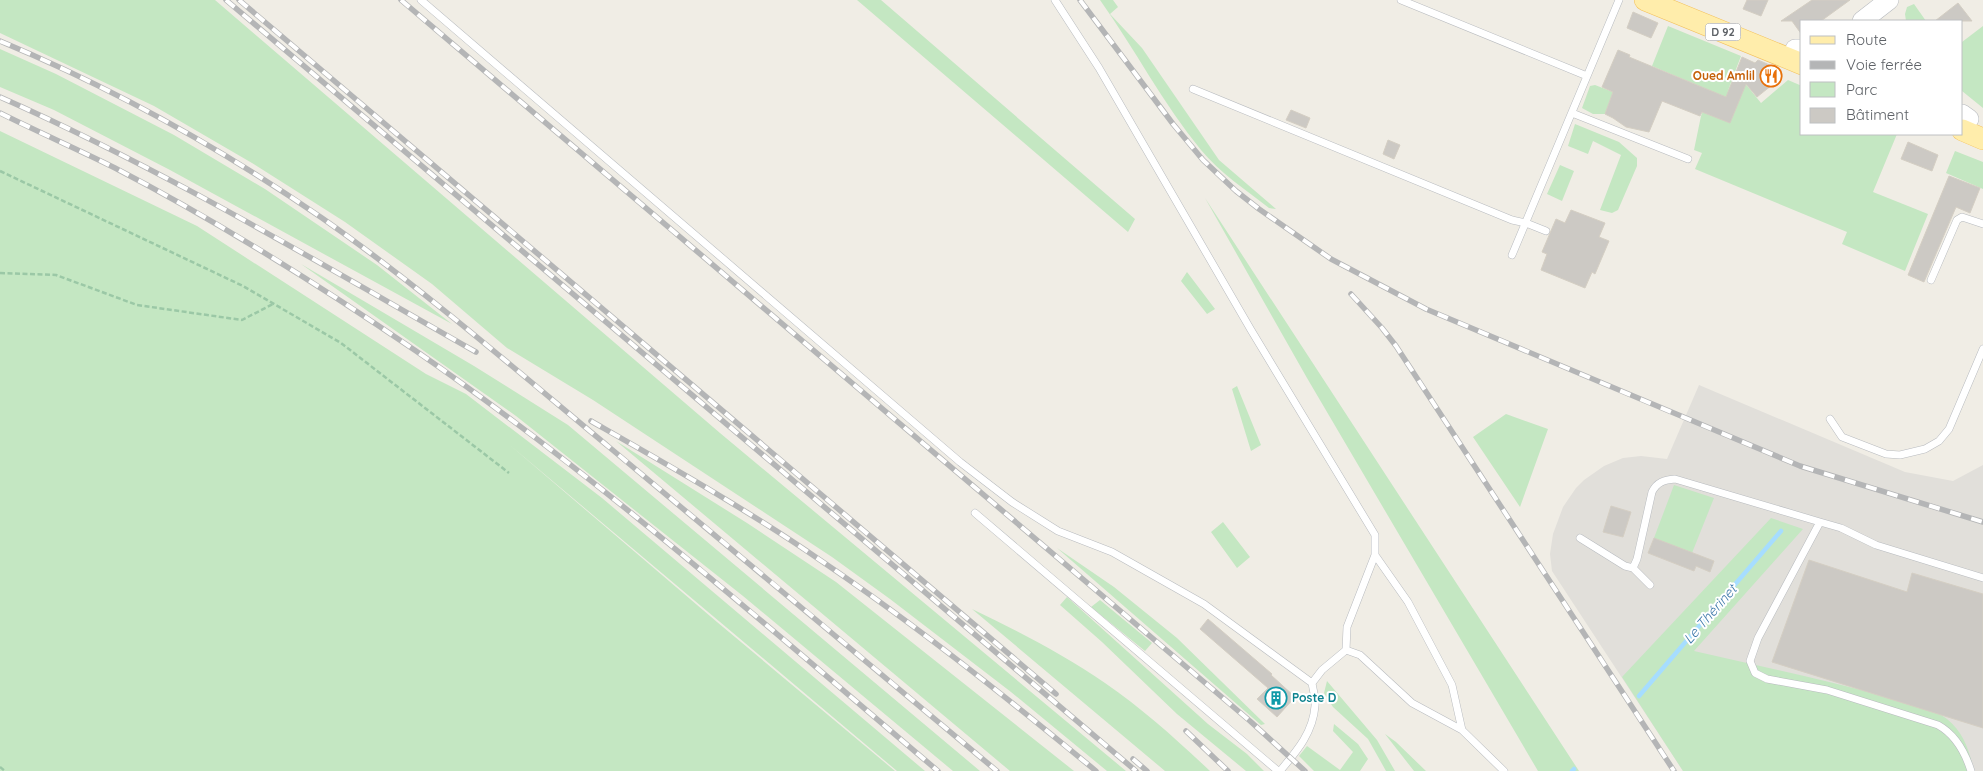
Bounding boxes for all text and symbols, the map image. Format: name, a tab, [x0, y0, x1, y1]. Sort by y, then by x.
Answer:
legend	[1800, 20, 1963, 135]
road number: D 92	[1706, 24, 1740, 41]
text: Route	[1846, 30, 1887, 49]
text: Voie ferrée	[1846, 55, 1922, 74]
restaurant icon: Oued Amlil	[1759, 64, 1783, 88]
place label: Oued Amlil	[1693, 68, 1755, 83]
text: Parc	[1846, 80, 1877, 99]
text: Bâtiment	[1846, 105, 1909, 124]
water label: Le Thérinet	[1679, 579, 1742, 647]
building icon: Poste D	[1264, 686, 1288, 710]
place label: Poste D	[1292, 690, 1337, 705]

